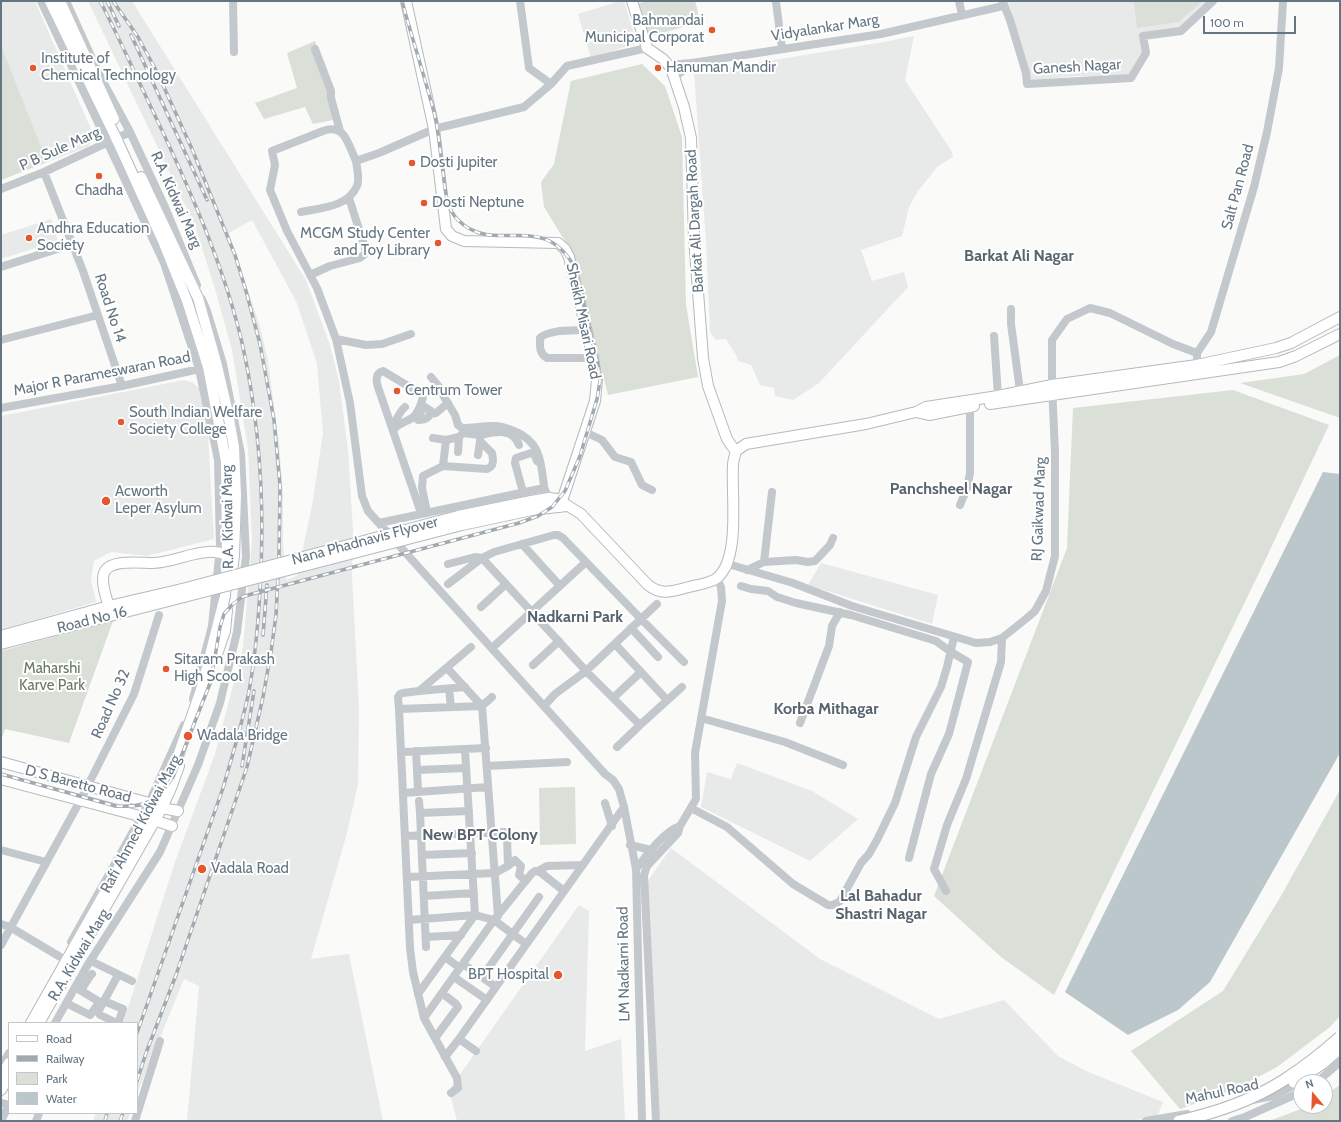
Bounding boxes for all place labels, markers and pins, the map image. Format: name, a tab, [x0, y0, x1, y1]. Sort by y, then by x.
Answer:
place label: Bahmandai Municipal Corporat	[585, 12, 704, 47]
marker: Bahmandai Municipal Corporat	[707, 25, 717, 35]
place label: Institute of Chemical Technology	[41, 50, 176, 85]
place label: Hanuman Mandir	[666, 59, 776, 77]
marker: Institute of Chemical Technology	[28, 63, 38, 73]
marker: Hanuman Mandir	[653, 63, 663, 73]
place label: Dosti Jupiter	[420, 154, 497, 172]
marker: Dosti Jupiter	[407, 158, 417, 168]
marker: Chadha	[94, 171, 104, 181]
place label: Chadha	[75, 182, 123, 200]
place label: Dosti Neptune	[432, 194, 524, 212]
marker: Dosti Neptune	[419, 198, 429, 208]
place label: Andhra Education Society	[37, 220, 149, 255]
place label: MCGM Study Center and Toy Library	[300, 225, 430, 260]
marker: Andhra Education Society	[24, 233, 34, 243]
marker: MCGM Study Center and Toy Library	[433, 238, 443, 248]
place label: Centrum Tower	[405, 382, 502, 400]
marker: Centrum Tower	[392, 386, 402, 396]
place label: South Indian Welfare Society College	[129, 404, 262, 439]
marker: South Indian Welfare Society College	[116, 417, 126, 427]
place label: Acworth Leper Asylum	[115, 483, 202, 518]
marker: Acworth Leper Asylum	[100, 495, 112, 507]
place label: Sitaram Prakash High Scool	[174, 651, 275, 686]
marker: Sitaram Prakash High Scool	[161, 664, 171, 674]
place label: Wadala Bridge	[197, 727, 288, 745]
marker: Wadala Bridge	[182, 730, 194, 742]
place label: Vadala Road	[211, 860, 289, 878]
marker: Vadala Road	[196, 863, 208, 875]
place label: BPT Hospital	[468, 966, 549, 984]
marker: BPT Hospital	[552, 969, 564, 981]

